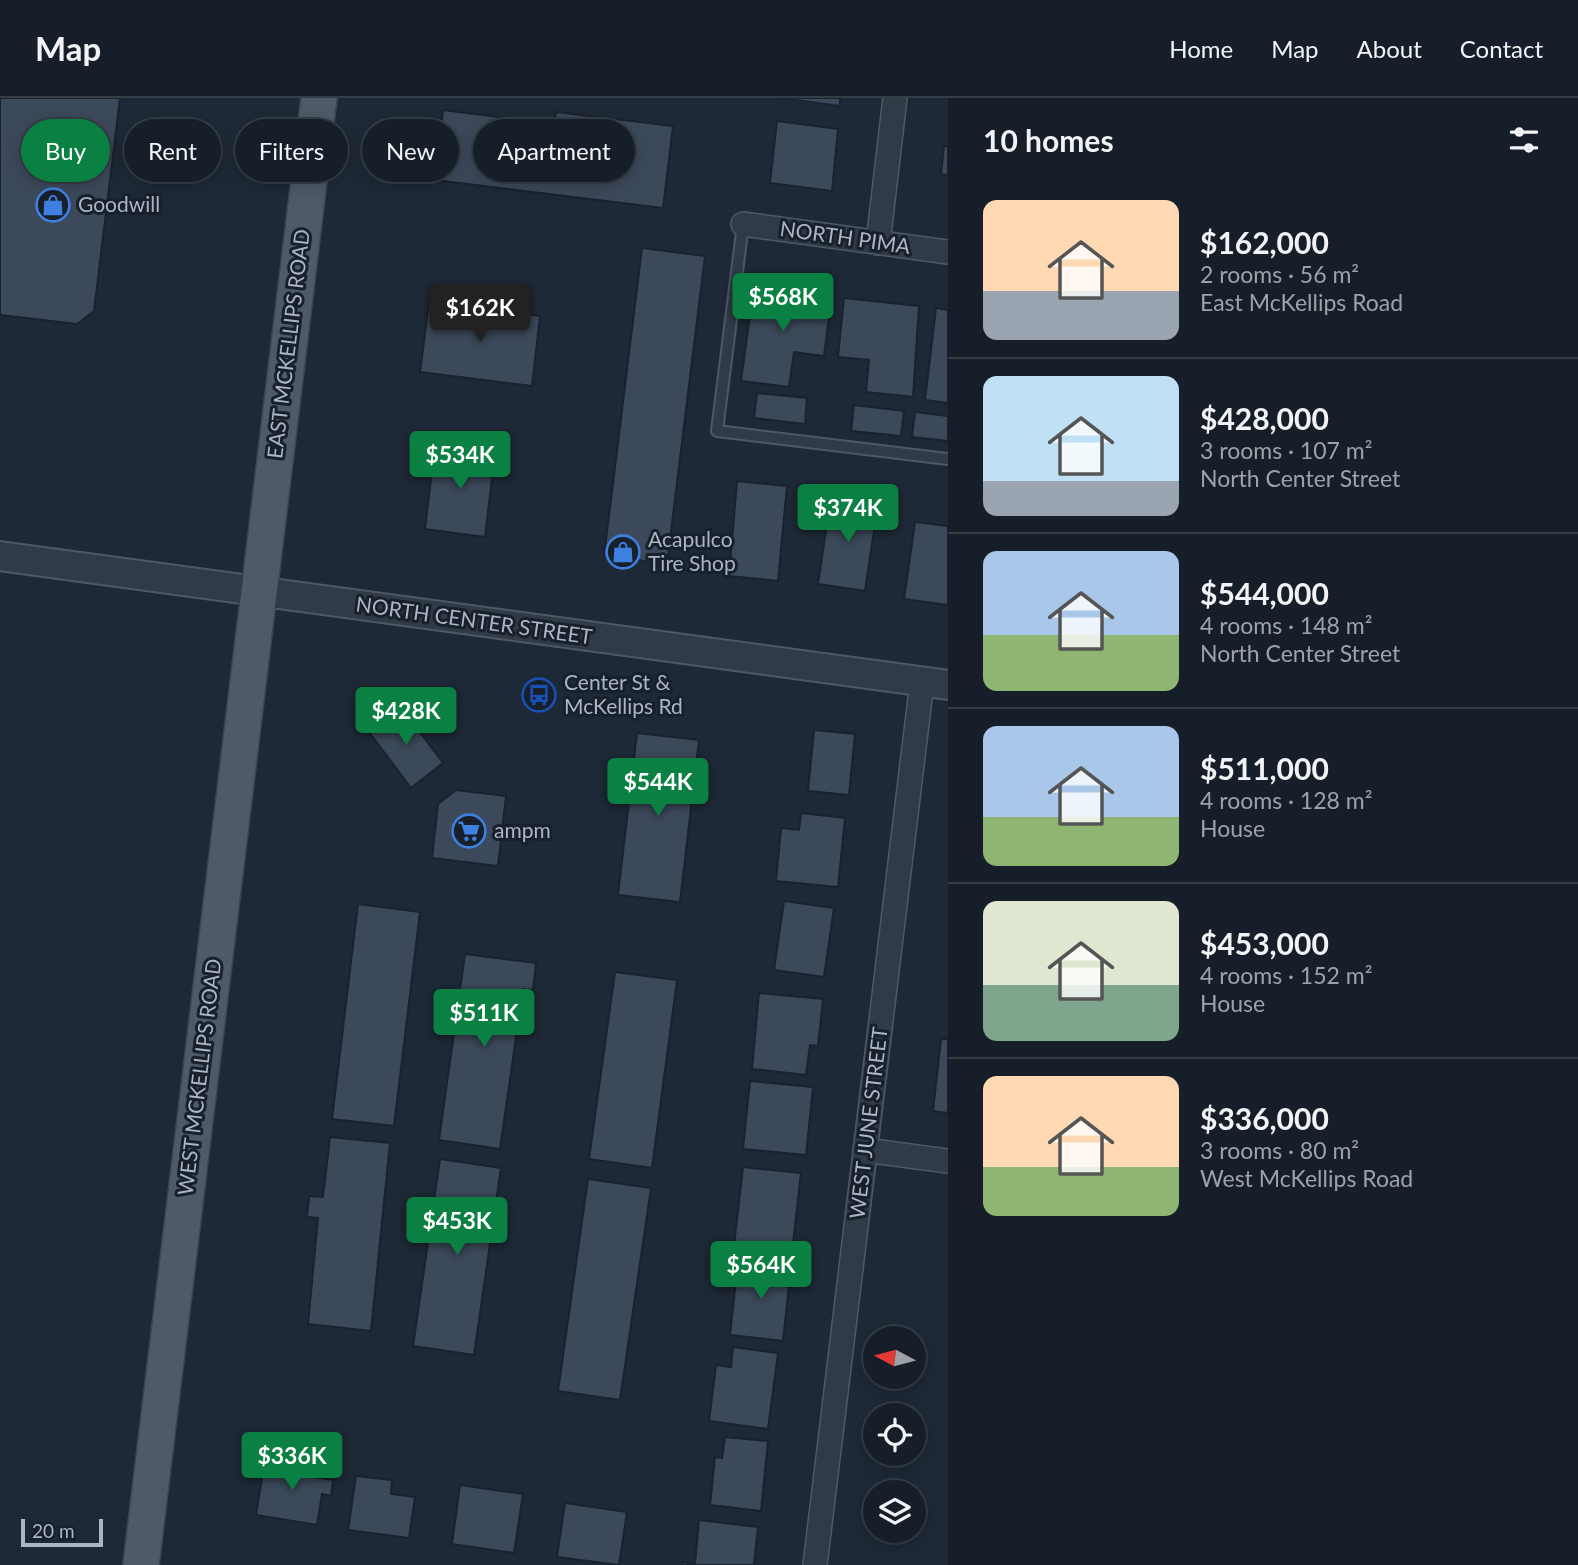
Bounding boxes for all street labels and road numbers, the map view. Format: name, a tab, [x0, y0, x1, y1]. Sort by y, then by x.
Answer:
street label: NORTH PIMA	[778, 215, 913, 258]
street label: EAST MCKELLIPS ROAD	[261, 228, 314, 460]
street label: NORTH CENTER STREET	[355, 591, 594, 649]
street label: WEST MCKELLIPS ROAD	[172, 957, 225, 1197]
street label: WEST JUNE STREET	[843, 1025, 892, 1220]

